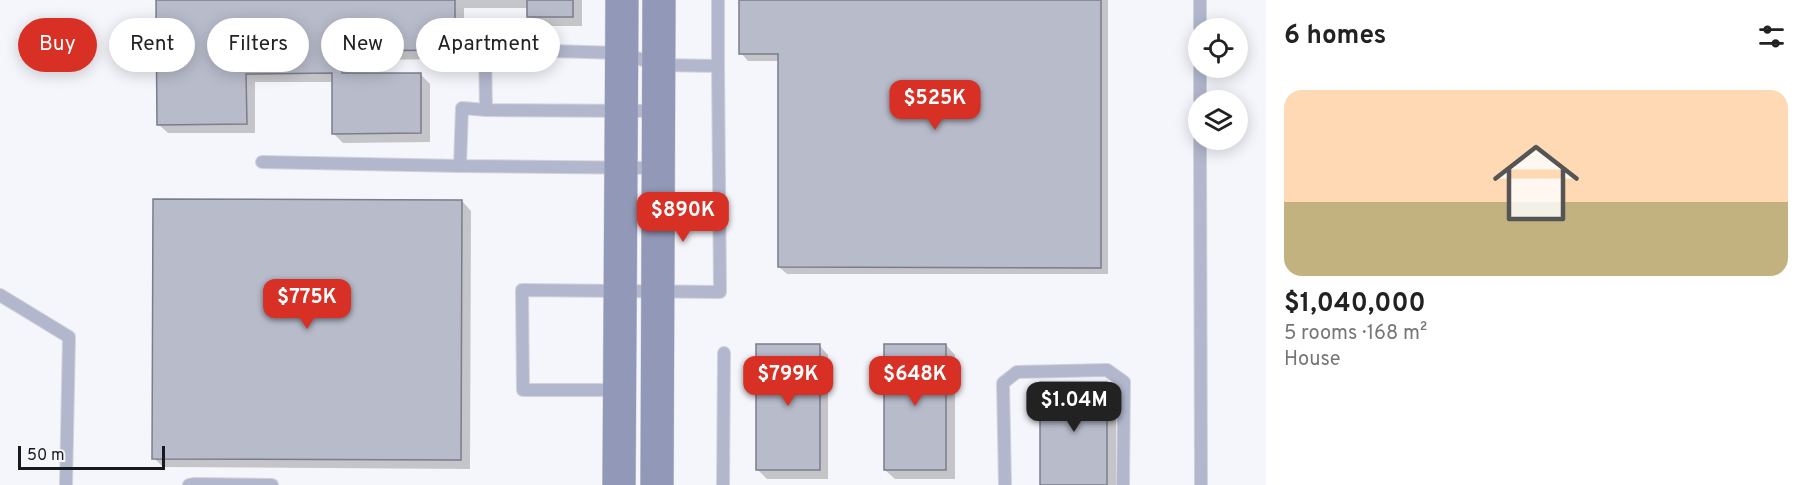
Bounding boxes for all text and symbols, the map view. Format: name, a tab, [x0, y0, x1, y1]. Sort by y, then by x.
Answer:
chip: Buy	[18, 18, 97, 72]
chip: Rent	[109, 18, 195, 72]
chip: Filters	[207, 18, 309, 72]
chip: New	[321, 18, 404, 72]
chip: Apartment	[416, 18, 560, 72]
map controls	[1188, 18, 1248, 150]
button: locate	[1188, 18, 1248, 78]
text: 6 homes	[1284, 20, 1386, 53]
icon: filters	[1755, 20, 1788, 53]
pin: $525K	[893, 80, 977, 131]
text: $525K	[904, 86, 966, 112]
button: layers	[1188, 90, 1248, 150]
icon: home	[1482, 129, 1590, 237]
pin: $890K	[641, 192, 725, 243]
text: $890K	[651, 198, 715, 224]
pin: $775K	[265, 279, 349, 330]
text: $775K	[277, 285, 337, 311]
text: $1,040,000	[1284, 288, 1426, 321]
text: 5 rooms · 168 m²	[1284, 321, 1427, 347]
text: House	[1284, 347, 1340, 373]
pin: $799K	[746, 356, 830, 407]
pin: $648K	[873, 356, 957, 407]
text: $799K	[757, 362, 819, 388]
text: $648K	[883, 362, 947, 388]
pin: $1.04M	[1025, 382, 1123, 433]
text: $1.04M	[1040, 388, 1108, 414]
scale bar	[18, 443, 165, 470]
text: 50 m	[27, 446, 65, 466]

